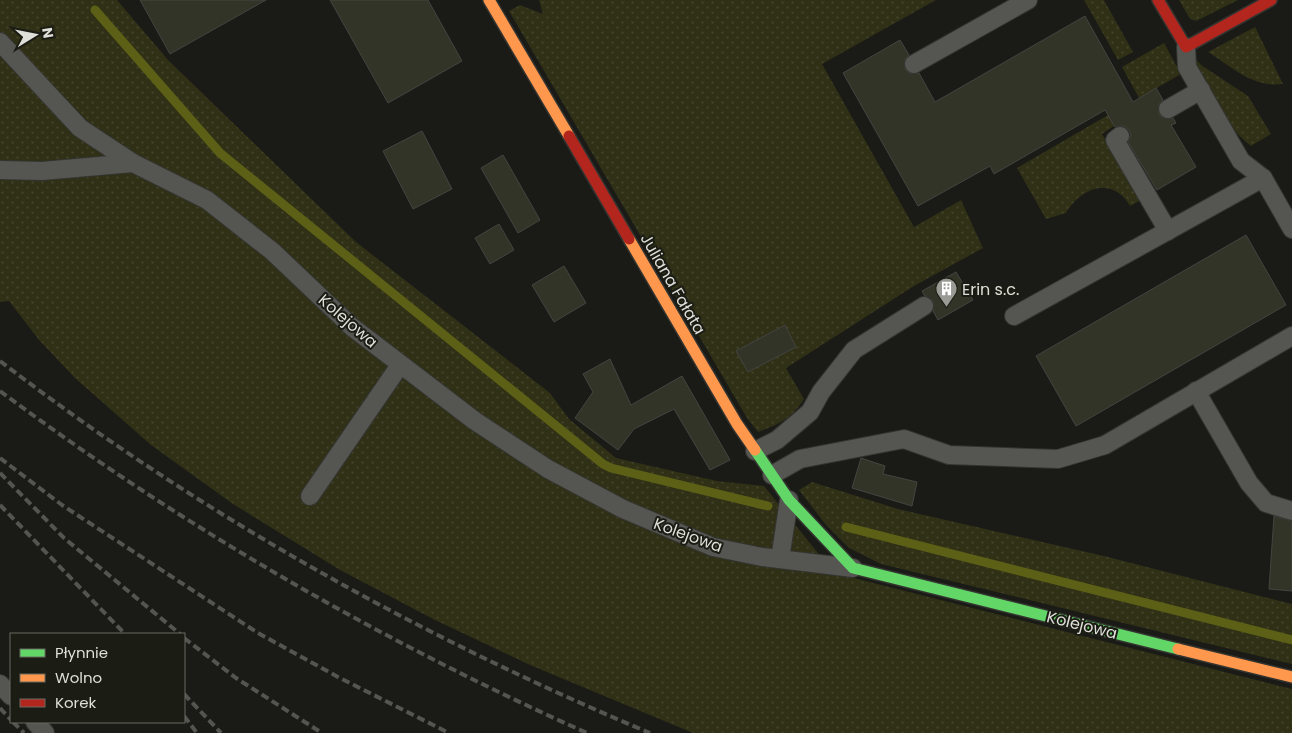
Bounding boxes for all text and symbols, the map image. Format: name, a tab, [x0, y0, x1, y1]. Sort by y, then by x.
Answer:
north arrow	[10, 10, 60, 60]
text: N	[37, 26, 59, 40]
street label: Juliana Fałata	[635, 229, 711, 339]
building icon: Erin s.c.	[934, 277, 958, 308]
place label: Erin s.c.	[962, 278, 1019, 301]
street label: Kolejowa	[313, 289, 383, 353]
street label: Kolejowa	[650, 512, 726, 558]
street label: Kolejowa	[1044, 605, 1120, 645]
legend	[10, 633, 185, 723]
text: Płynnie	[55, 642, 108, 663]
text: Wolno	[55, 667, 102, 688]
text: Korek	[55, 692, 96, 713]

